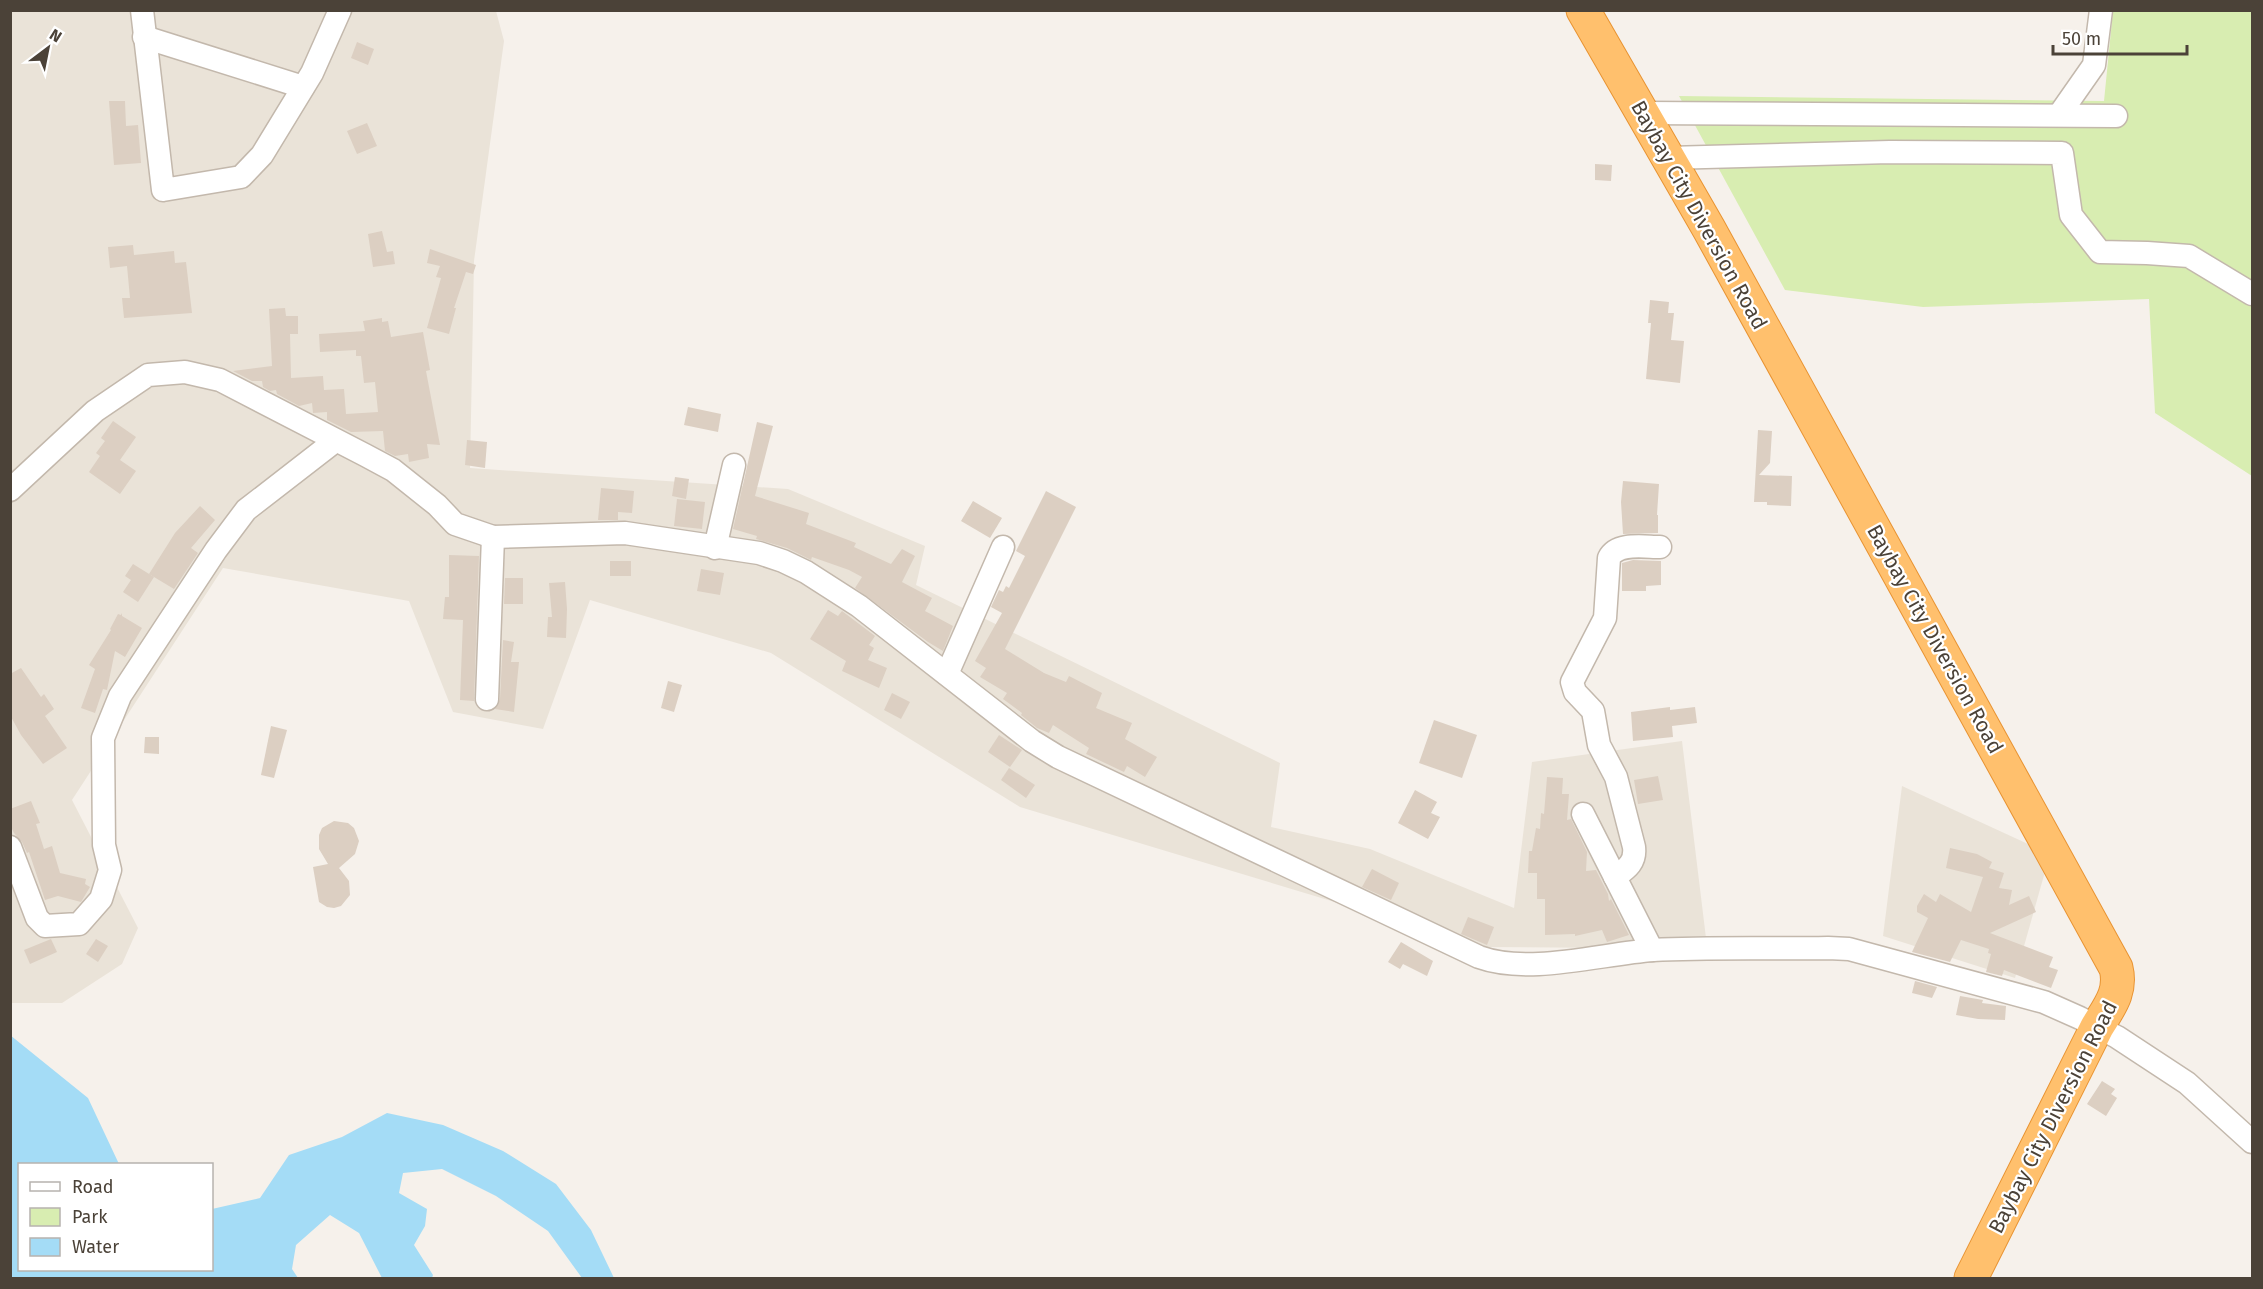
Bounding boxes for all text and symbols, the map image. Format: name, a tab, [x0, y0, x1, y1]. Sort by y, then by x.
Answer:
north arrow	[18, 18, 78, 78]
scale bar	[2053, 18, 2186, 56]
text: N	[46, 25, 65, 47]
text: 50 m	[2062, 28, 2101, 50]
street label: Baybay City Diversion Road	[1625, 96, 1773, 334]
street label: Baybay City Diversion Road	[1861, 520, 2009, 758]
street label: Baybay City Diversion Road	[1983, 996, 2123, 1238]
legend	[18, 1163, 213, 1271]
text: Road	[72, 1176, 114, 1198]
text: Park	[72, 1206, 108, 1228]
text: Water	[72, 1236, 119, 1258]

